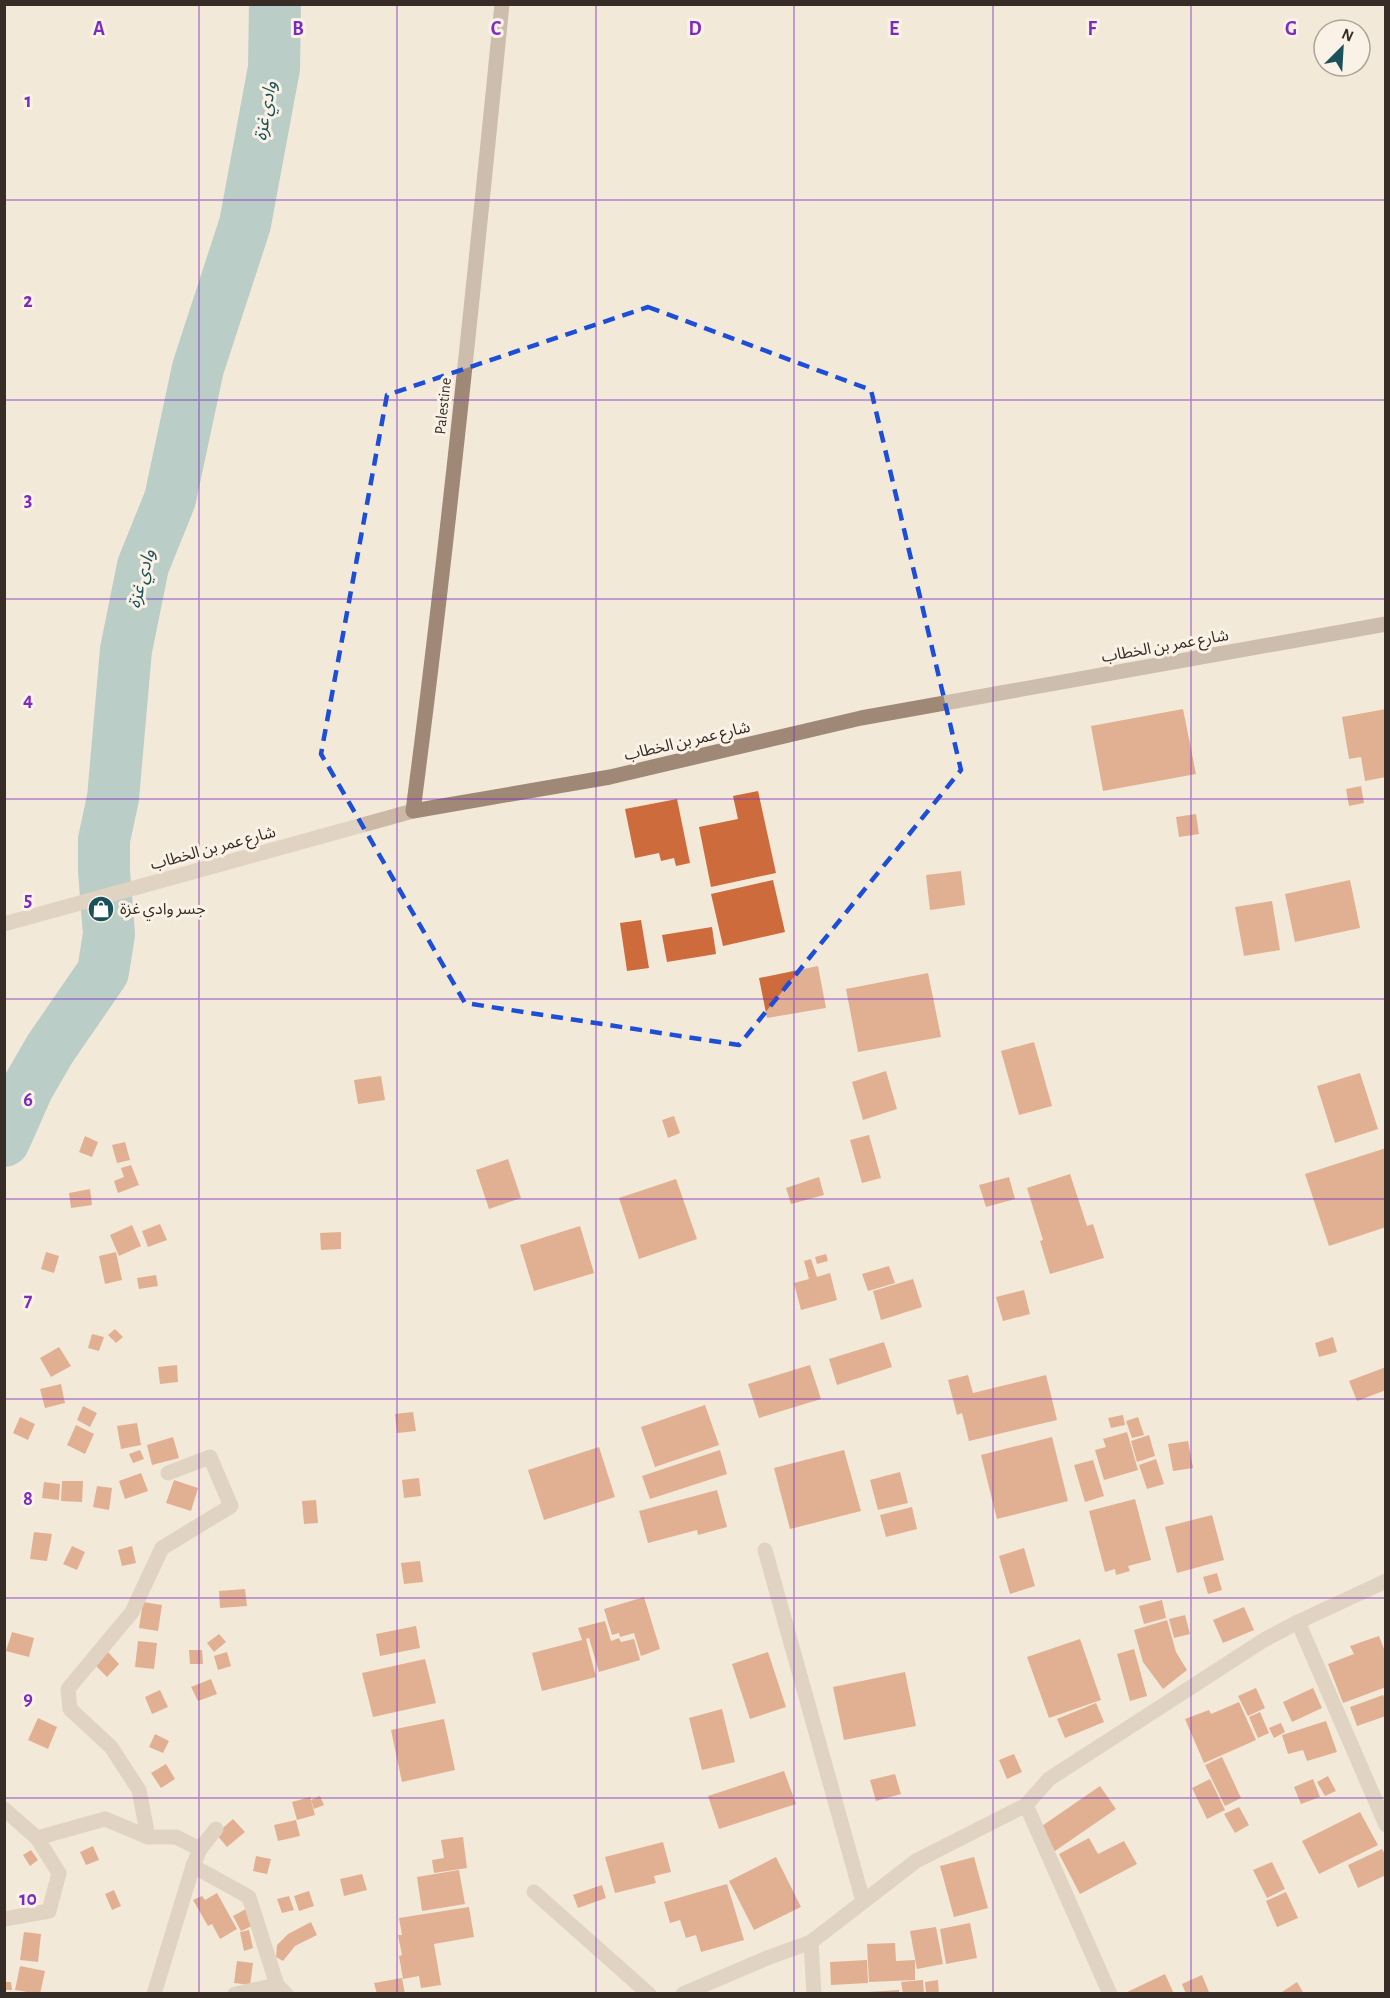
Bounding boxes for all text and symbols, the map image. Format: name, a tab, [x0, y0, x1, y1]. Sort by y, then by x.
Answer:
north arrow	[1312, 18, 1372, 78]
text: A	[93, 19, 105, 39]
text: B	[292, 19, 304, 39]
text: C	[491, 19, 502, 39]
text: D	[688, 19, 702, 39]
text: E	[889, 19, 899, 39]
text: F	[1087, 19, 1097, 39]
text: G	[1285, 19, 1297, 39]
text: N	[1339, 26, 1356, 45]
water label: وادي غزة	[252, 80, 284, 143]
text: 1	[24, 91, 32, 111]
text: 2	[23, 291, 33, 311]
street label: Palestine	[432, 377, 454, 435]
text: 3	[24, 490, 32, 510]
water label: وادي غزة	[126, 548, 162, 611]
street label: شارع عمر بن الخطاب	[1100, 627, 1231, 669]
text: 4	[23, 690, 33, 710]
street label: شارع عمر بن الخطاب	[622, 719, 752, 767]
street label: شارع عمر بن الخطاب	[149, 824, 278, 876]
text: 5	[24, 890, 32, 910]
shop icon: جسر وادي غزة	[86, 894, 116, 924]
place label: جسر وادي غزة	[120, 901, 206, 921]
text: 6	[23, 1090, 33, 1110]
text: 7	[24, 1290, 33, 1310]
text: 8	[23, 1489, 33, 1509]
text: 9	[23, 1689, 33, 1709]
text: 10	[19, 1889, 37, 1909]

